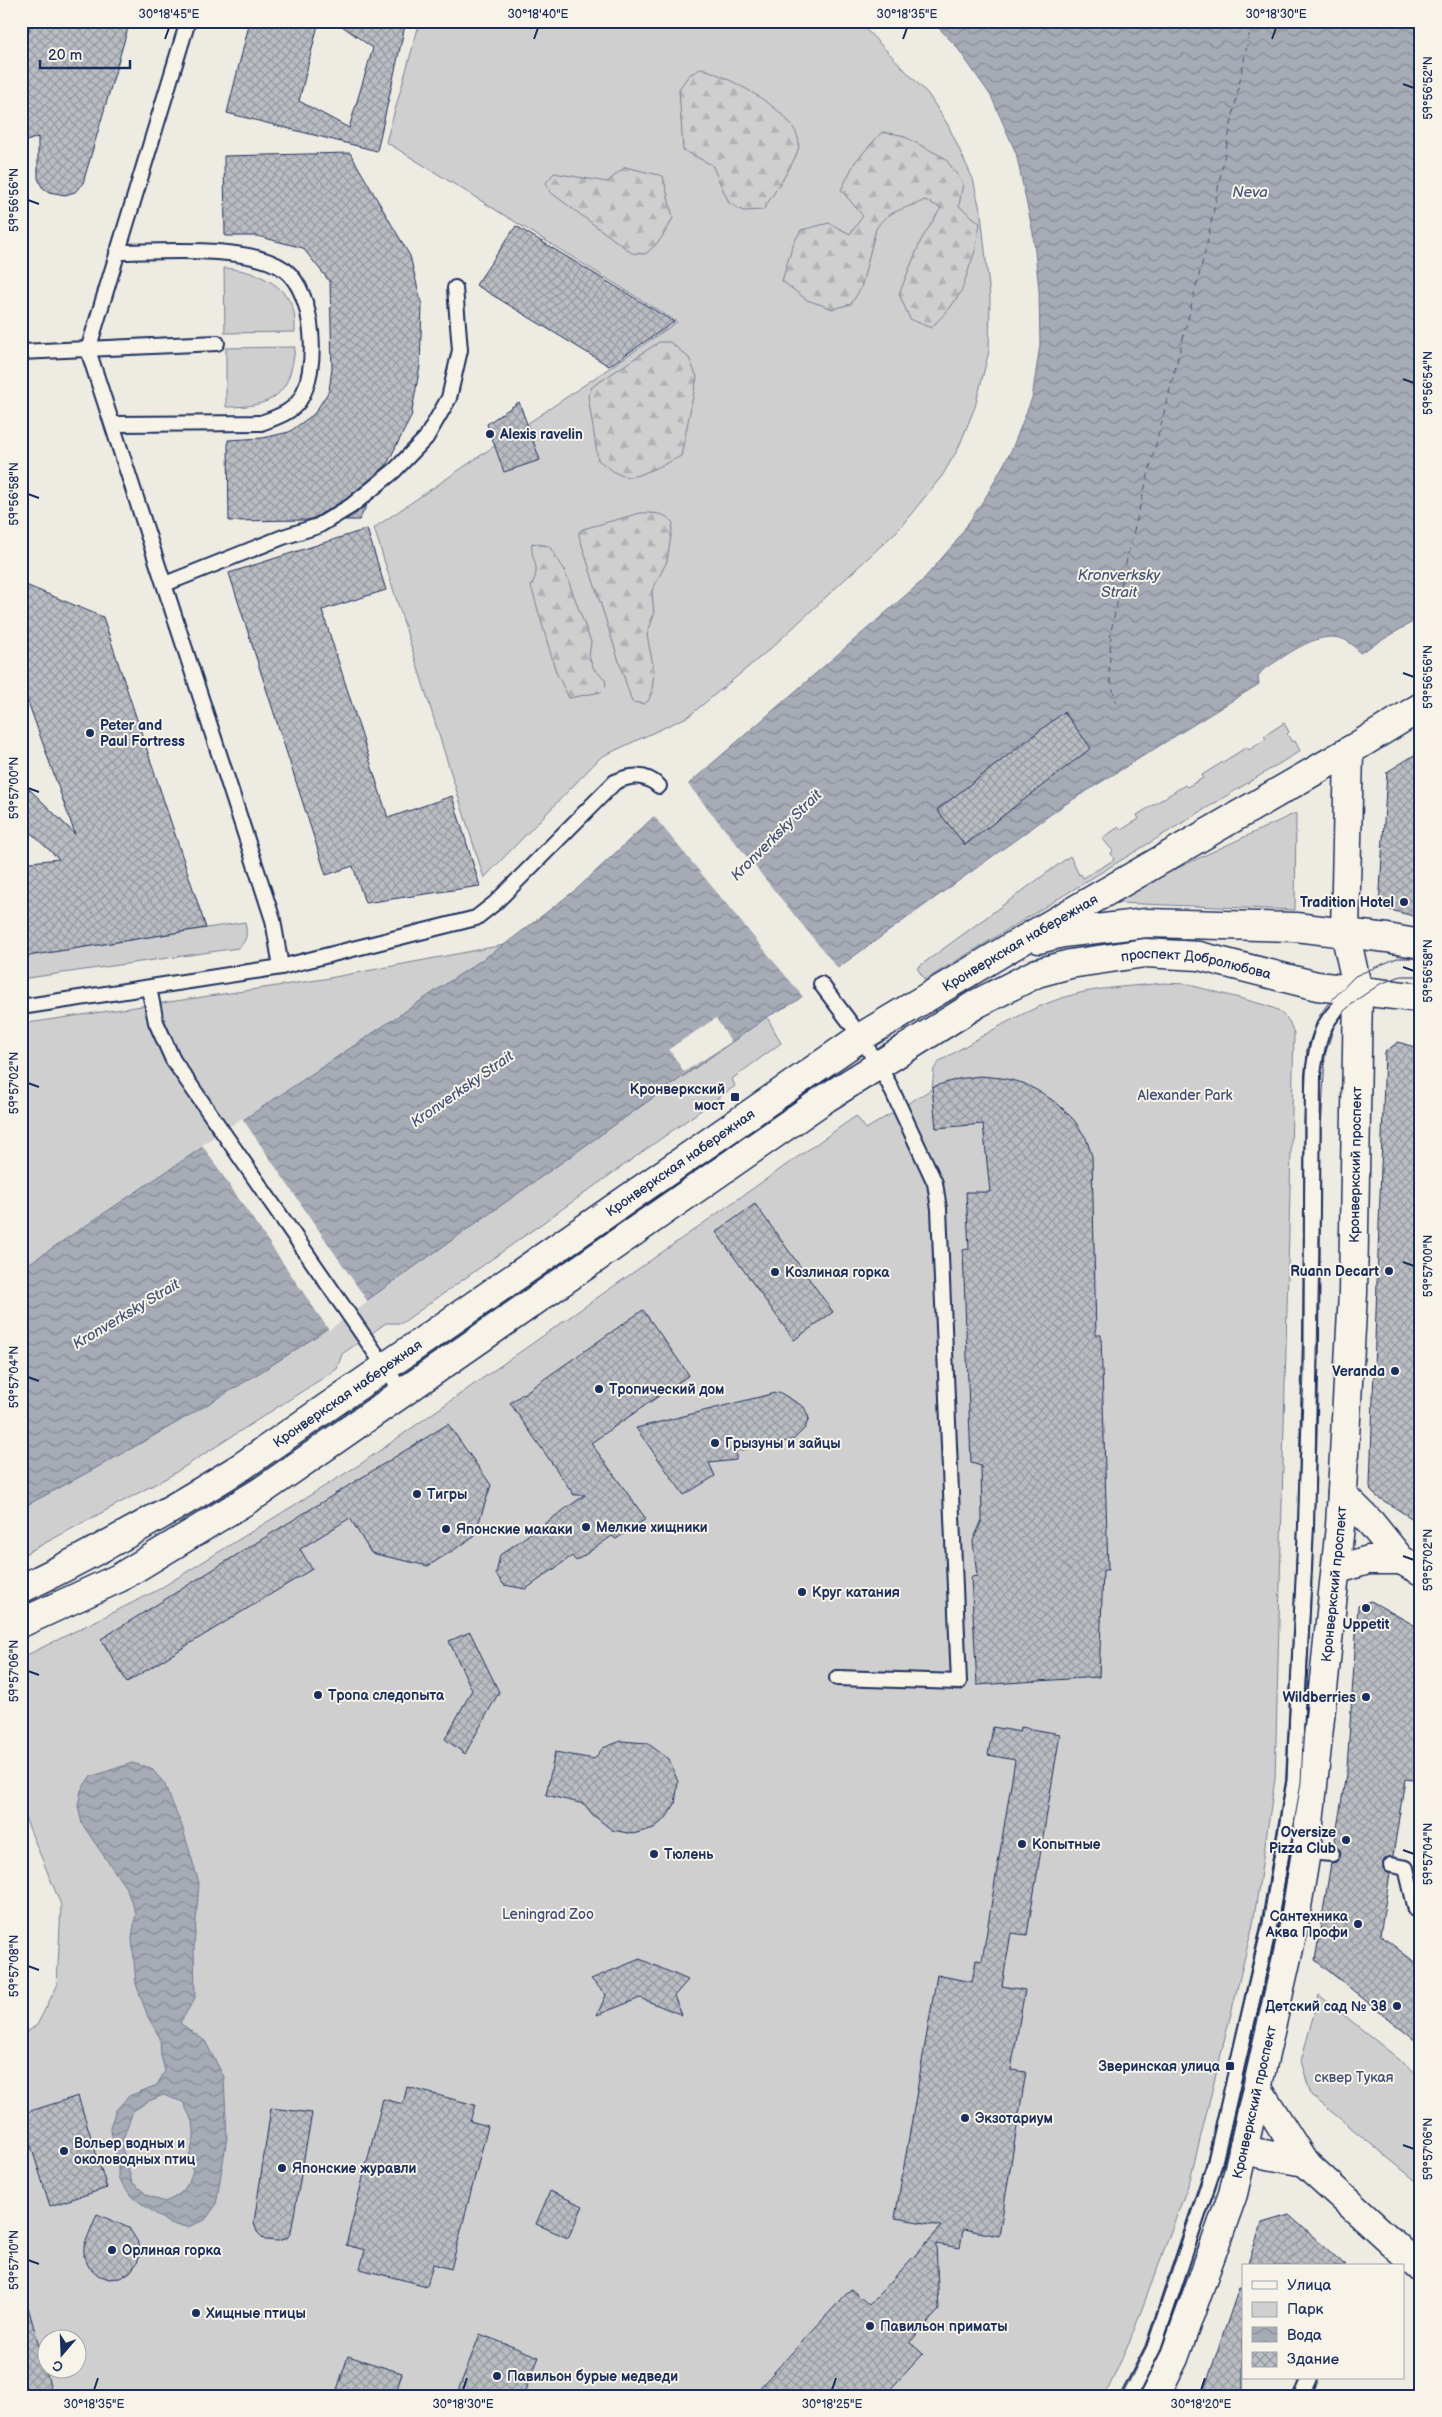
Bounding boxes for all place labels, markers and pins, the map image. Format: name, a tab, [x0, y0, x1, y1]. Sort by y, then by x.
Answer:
place label: Alexis ravelin	[499, 426, 583, 443]
marker: Alexis ravelin	[484, 428, 496, 440]
place label: Peter and Paul Fortress	[100, 717, 185, 750]
marker: Peter and Paul Fortress	[84, 727, 96, 739]
place label: Tradition Hotel	[1300, 894, 1394, 911]
marker: Tradition Hotel	[1398, 896, 1410, 908]
place label: Кронверкский мост	[630, 1081, 725, 1114]
marker: Кронверкский мост	[729, 1091, 741, 1103]
place label: Ruann Decart	[1290, 1263, 1379, 1280]
place label: Козлиная горка	[785, 1264, 890, 1281]
marker: Ruann Decart	[1383, 1265, 1395, 1277]
marker: Козлиная горка	[769, 1266, 781, 1278]
place label: Veranda	[1332, 1363, 1385, 1380]
marker: Veranda	[1389, 1365, 1401, 1377]
place label: Тропический дом	[609, 1381, 724, 1398]
marker: Тропический дом	[593, 1383, 605, 1395]
place label: Грызуны и зайцы	[725, 1435, 841, 1452]
marker: Грызуны и зайцы	[709, 1437, 721, 1449]
place label: Тигры	[427, 1486, 468, 1503]
marker: Тигры	[411, 1488, 423, 1500]
place label: Мелкие хищники	[596, 1519, 708, 1536]
place label: Японские макаки	[456, 1521, 573, 1538]
marker: Мелкие хищники	[580, 1521, 592, 1533]
marker: Японские макаки	[440, 1523, 452, 1535]
place label: Круг катания	[812, 1584, 900, 1601]
marker: Круг катания	[796, 1586, 808, 1598]
marker: Uppetit	[1360, 1602, 1372, 1614]
place label: Uppetit	[1343, 1616, 1390, 1633]
place label: Тропа следопыта	[328, 1687, 445, 1704]
marker: Тропа следопыта	[312, 1689, 324, 1701]
place label: Wildberries	[1283, 1689, 1356, 1706]
marker: Wildberries	[1360, 1691, 1372, 1703]
place label: Oversize Pizza Club	[1269, 1824, 1336, 1857]
marker: Oversize Pizza Club	[1340, 1834, 1352, 1846]
place label: Копытные	[1032, 1836, 1101, 1853]
marker: Копытные	[1016, 1838, 1028, 1850]
place label: Тюлень	[664, 1846, 714, 1863]
marker: Тюлень	[648, 1848, 660, 1860]
place label: Сантехника Аква Профи	[1265, 1908, 1349, 1941]
marker: Сантехника Аква Профи	[1352, 1918, 1364, 1930]
place label: Детский сад № 38	[1265, 1998, 1387, 2015]
marker: Детский сад № 38	[1391, 2000, 1403, 2012]
place label: Зверинская улица	[1098, 2058, 1221, 2075]
marker: Зверинская улица	[1224, 2060, 1236, 2072]
place label: Экзотариум	[975, 2110, 1053, 2127]
marker: Экзотариум	[959, 2112, 971, 2124]
place label: Вольер водных и околоводных птиц	[74, 2135, 196, 2168]
marker: Вольер водных и околоводных птиц	[58, 2145, 70, 2157]
place label: Японские журавли	[292, 2160, 417, 2177]
marker: Японские журавли	[276, 2162, 288, 2174]
place label: Орлиная горка	[122, 2242, 222, 2259]
marker: Орлиная горка	[106, 2244, 118, 2256]
place label: Хищные птицы	[205, 2305, 306, 2322]
marker: Хищные птицы	[190, 2307, 202, 2319]
place label: Павильон приматы	[880, 2318, 1008, 2335]
marker: Павильон приматы	[864, 2320, 876, 2332]
place label: Павильон бурые медведи	[507, 2368, 678, 2385]
marker: Павильон бурые медведи	[491, 2370, 503, 2382]

